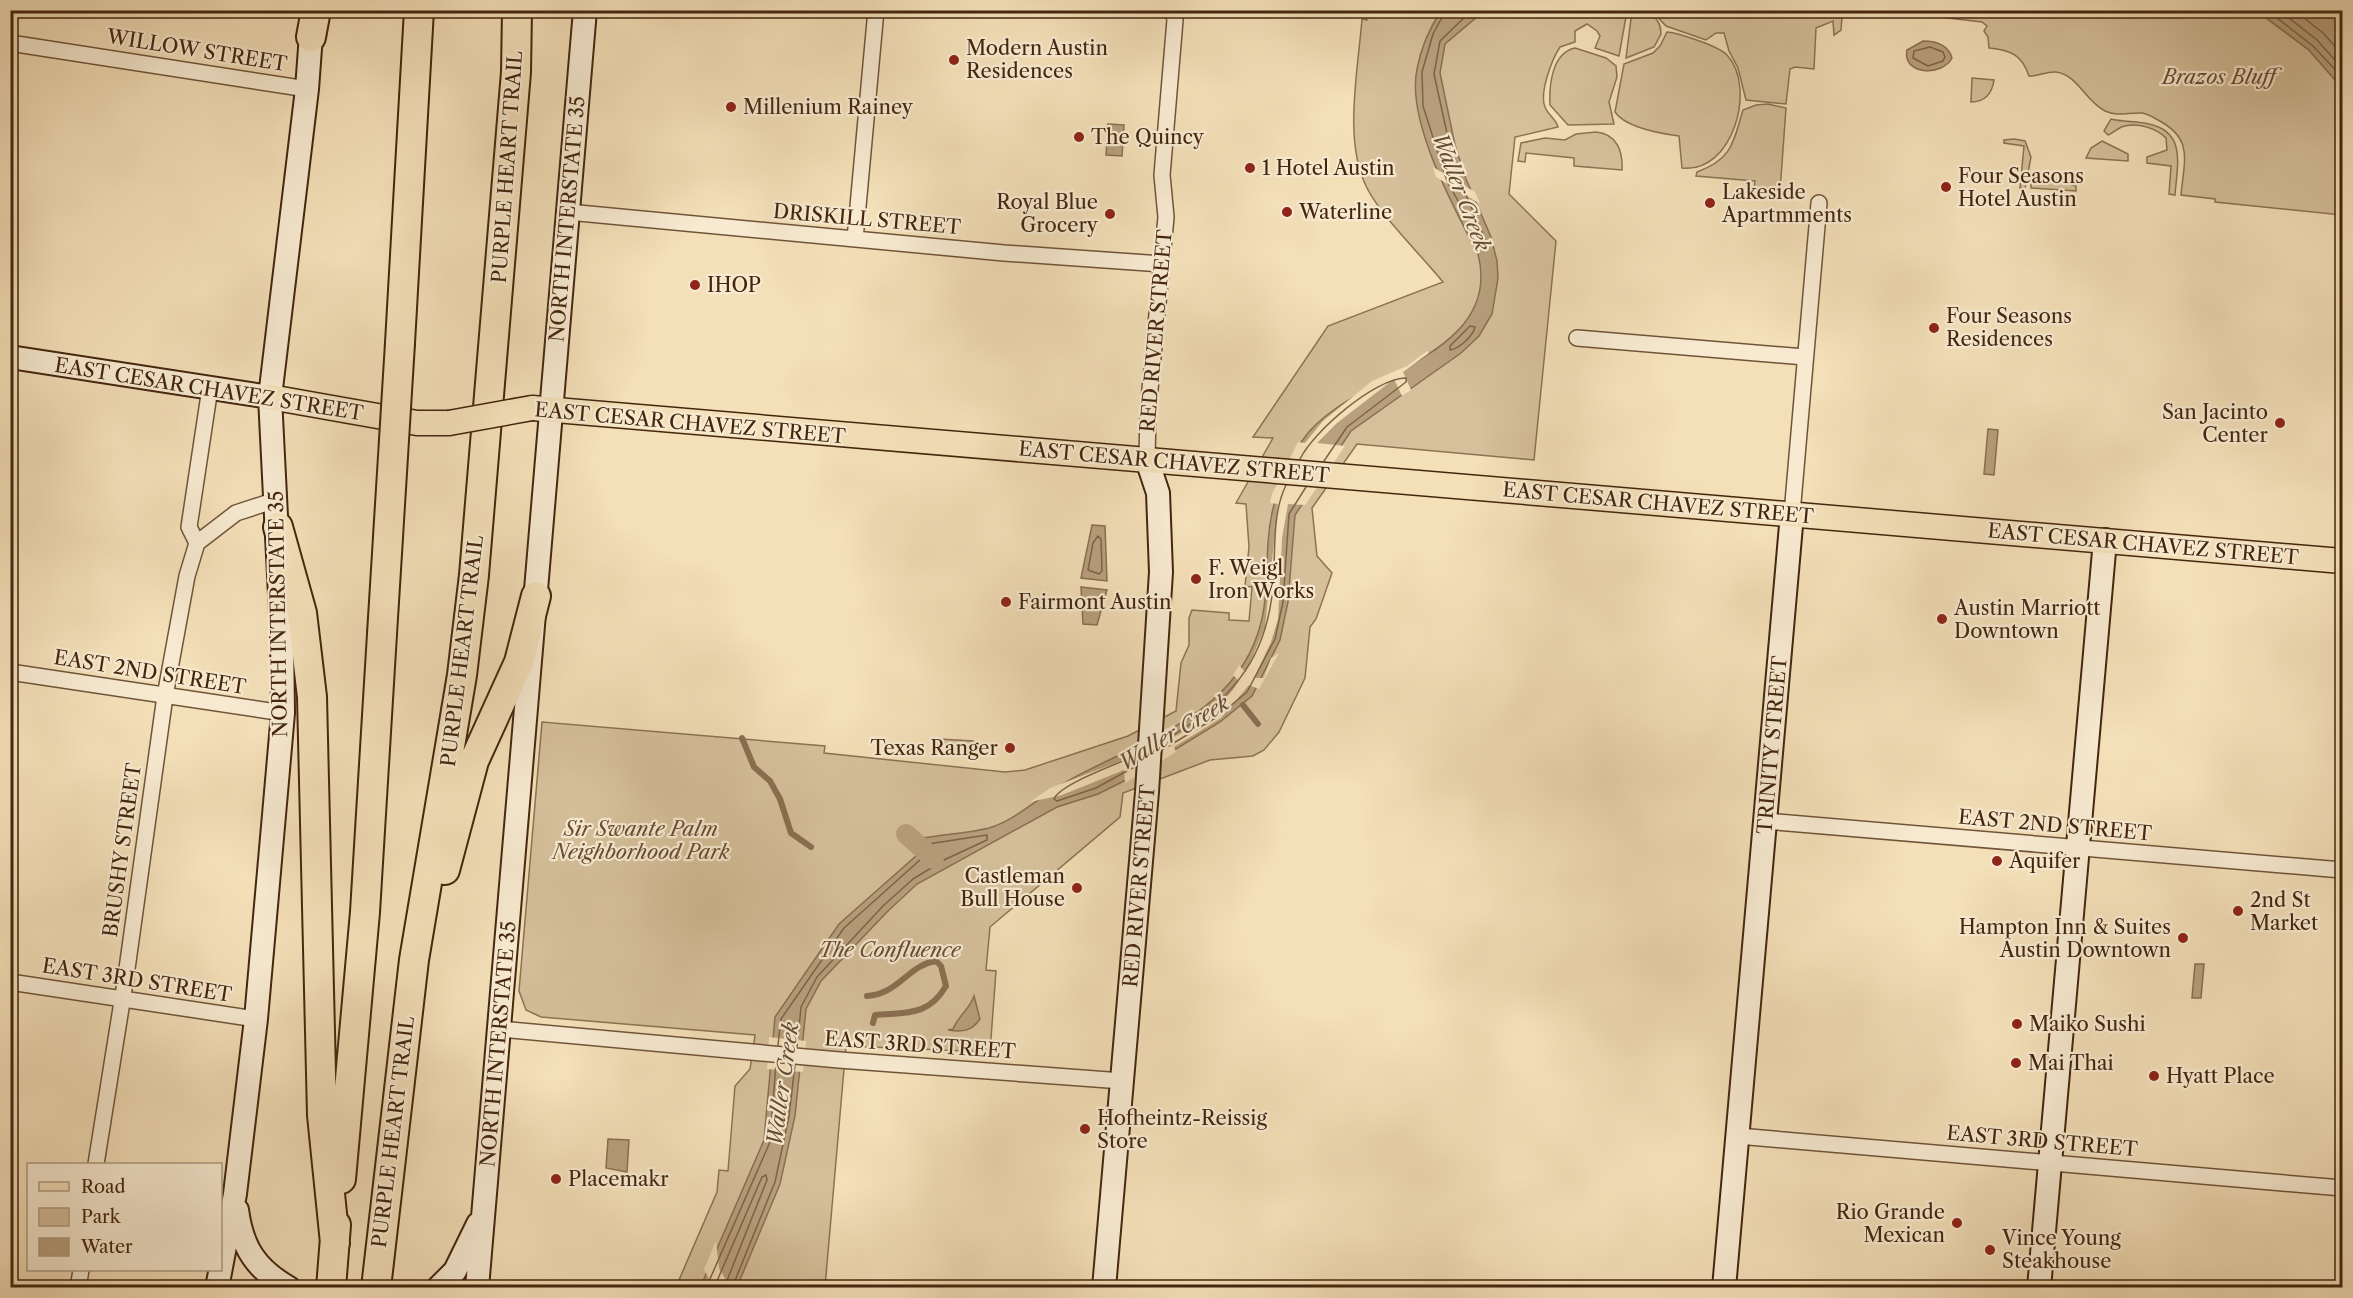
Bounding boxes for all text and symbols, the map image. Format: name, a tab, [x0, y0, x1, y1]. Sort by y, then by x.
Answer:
street label: WILLOW STREET	[104, 24, 289, 76]
place label: Modern Austin Residences	[966, 36, 1108, 83]
street label: PURPLE HEART TRAIL	[487, 50, 527, 284]
marker: Modern Austin Residences	[947, 53, 961, 67]
park label: Brazos Bluff	[2160, 65, 2283, 89]
street label: NORTH INTERSTATE 35	[544, 95, 590, 343]
place label: Millenium Rainey	[743, 95, 914, 119]
marker: Millenium Rainey	[724, 100, 738, 114]
place label: The Quincy	[1091, 125, 1205, 149]
water label: Waller Creek	[1427, 129, 1495, 255]
marker: The Quincy	[1072, 130, 1086, 144]
place label: 1 Hotel Austin	[1262, 156, 1395, 180]
marker: 1 Hotel Austin	[1243, 161, 1257, 175]
place label: Four Seasons Hotel Austin	[1958, 164, 2084, 211]
place label: Lakeside Apartmments	[1721, 180, 1852, 227]
marker: Four Seasons Hotel Austin	[1939, 180, 1953, 194]
place label: Royal Blue Grocery	[996, 190, 1099, 237]
marker: Lakeside Apartmments	[1703, 196, 1717, 210]
street label: DRISKILL STREET	[772, 199, 962, 239]
place label: Waterline	[1298, 200, 1392, 224]
marker: Waterline	[1280, 205, 1294, 219]
marker: Royal Blue Grocery	[1103, 207, 1117, 221]
street label: RED RIVER STREET	[1135, 229, 1177, 433]
place label: IHOP	[707, 273, 761, 297]
marker: IHOP	[688, 278, 702, 292]
place label: Four Seasons Residences	[1946, 304, 2072, 351]
marker: Four Seasons Residences	[1927, 321, 1941, 335]
street label: EAST CESAR CHAVEZ STREET	[53, 353, 365, 425]
street label: EAST CESAR CHAVEZ STREET	[533, 397, 847, 449]
place label: San Jacinto Center	[2162, 400, 2269, 447]
marker: San Jacinto Center	[2273, 416, 2287, 430]
street label: EAST CESAR CHAVEZ STREET	[1017, 436, 1331, 488]
street label: EAST CESAR CHAVEZ STREET	[1501, 477, 1815, 529]
street label: NORTH INTERSTATE 35	[264, 490, 292, 738]
street label: EAST CESAR CHAVEZ STREET	[1986, 518, 2300, 570]
street label: PURPLE HEART TRAIL	[436, 534, 488, 768]
place label: F. Weigl Iron Works	[1208, 556, 1314, 603]
marker: F. Weigl Iron Works	[1189, 572, 1203, 586]
place label: Fairmont Austin	[1018, 590, 1172, 614]
marker: Fairmont Austin	[999, 595, 1013, 609]
place label: Austin Marriott Downtown	[1953, 596, 2100, 643]
marker: Austin Marriott Downtown	[1935, 612, 1949, 626]
street label: EAST 2ND STREET	[52, 645, 248, 699]
street label: TRINITY STREET	[1752, 655, 1792, 835]
water label: Waller Creek	[1114, 690, 1234, 775]
place label: Texas Ranger	[871, 736, 999, 760]
marker: Texas Ranger	[1003, 741, 1017, 755]
street label: BRUSHY STREET	[98, 761, 146, 939]
street label: RED RIVER STREET	[1118, 784, 1160, 988]
street label: EAST 2ND STREET	[1957, 805, 2153, 845]
park label: Sir Swante Palm Neighborhood Park	[550, 817, 730, 864]
place label: Aquifer	[2008, 849, 2081, 873]
marker: Aquifer	[1990, 854, 2004, 868]
place label: Castleman Bull House	[960, 864, 1065, 911]
marker: Castleman Bull House	[1070, 881, 1084, 895]
place label: 2nd St Market	[2250, 888, 2318, 935]
marker: 2nd St Market	[2231, 904, 2245, 918]
place label: Hampton Inn & Suites Austin Downtown	[1959, 915, 2171, 962]
street label: NORTH INTERSTATE 35	[475, 920, 521, 1168]
marker: Hampton Inn & Suites Austin Downtown	[2176, 931, 2190, 945]
park label: The Confluence	[819, 938, 962, 962]
street label: EAST 3RD STREET	[40, 953, 234, 1007]
place label: Maiko Sushi	[2029, 1012, 2146, 1036]
street label: PURPLE HEART TRAIL	[367, 1015, 419, 1249]
marker: Maiko Sushi	[2010, 1017, 2024, 1031]
water label: Waller Creek	[761, 1020, 804, 1147]
street label: EAST 3RD STREET	[824, 1026, 1016, 1064]
place label: Mai Thai	[2028, 1051, 2114, 1075]
marker: Mai Thai	[2009, 1056, 2023, 1070]
place label: Hyatt Place	[2166, 1064, 2275, 1088]
marker: Hyatt Place	[2147, 1069, 2161, 1083]
place label: Hofheintz-Reissig Store	[1097, 1106, 1267, 1153]
street label: EAST 3RD STREET	[1945, 1121, 2139, 1161]
marker: Hofheintz-Reissig Store	[1078, 1122, 1092, 1136]
legend	[27, 1163, 222, 1271]
place label: Placemakr	[568, 1167, 669, 1191]
marker: Placemakr	[549, 1172, 563, 1186]
text: Road	[81, 1176, 126, 1198]
place label: Rio Grande Mexican	[1836, 1200, 1945, 1247]
text: Park	[81, 1206, 122, 1228]
marker: Rio Grande Mexican	[1950, 1216, 1964, 1230]
place label: Vince Young Steakhouse	[2001, 1226, 2121, 1273]
text: Water	[80, 1236, 133, 1258]
marker: Vince Young Steakhouse	[1983, 1243, 1997, 1257]

